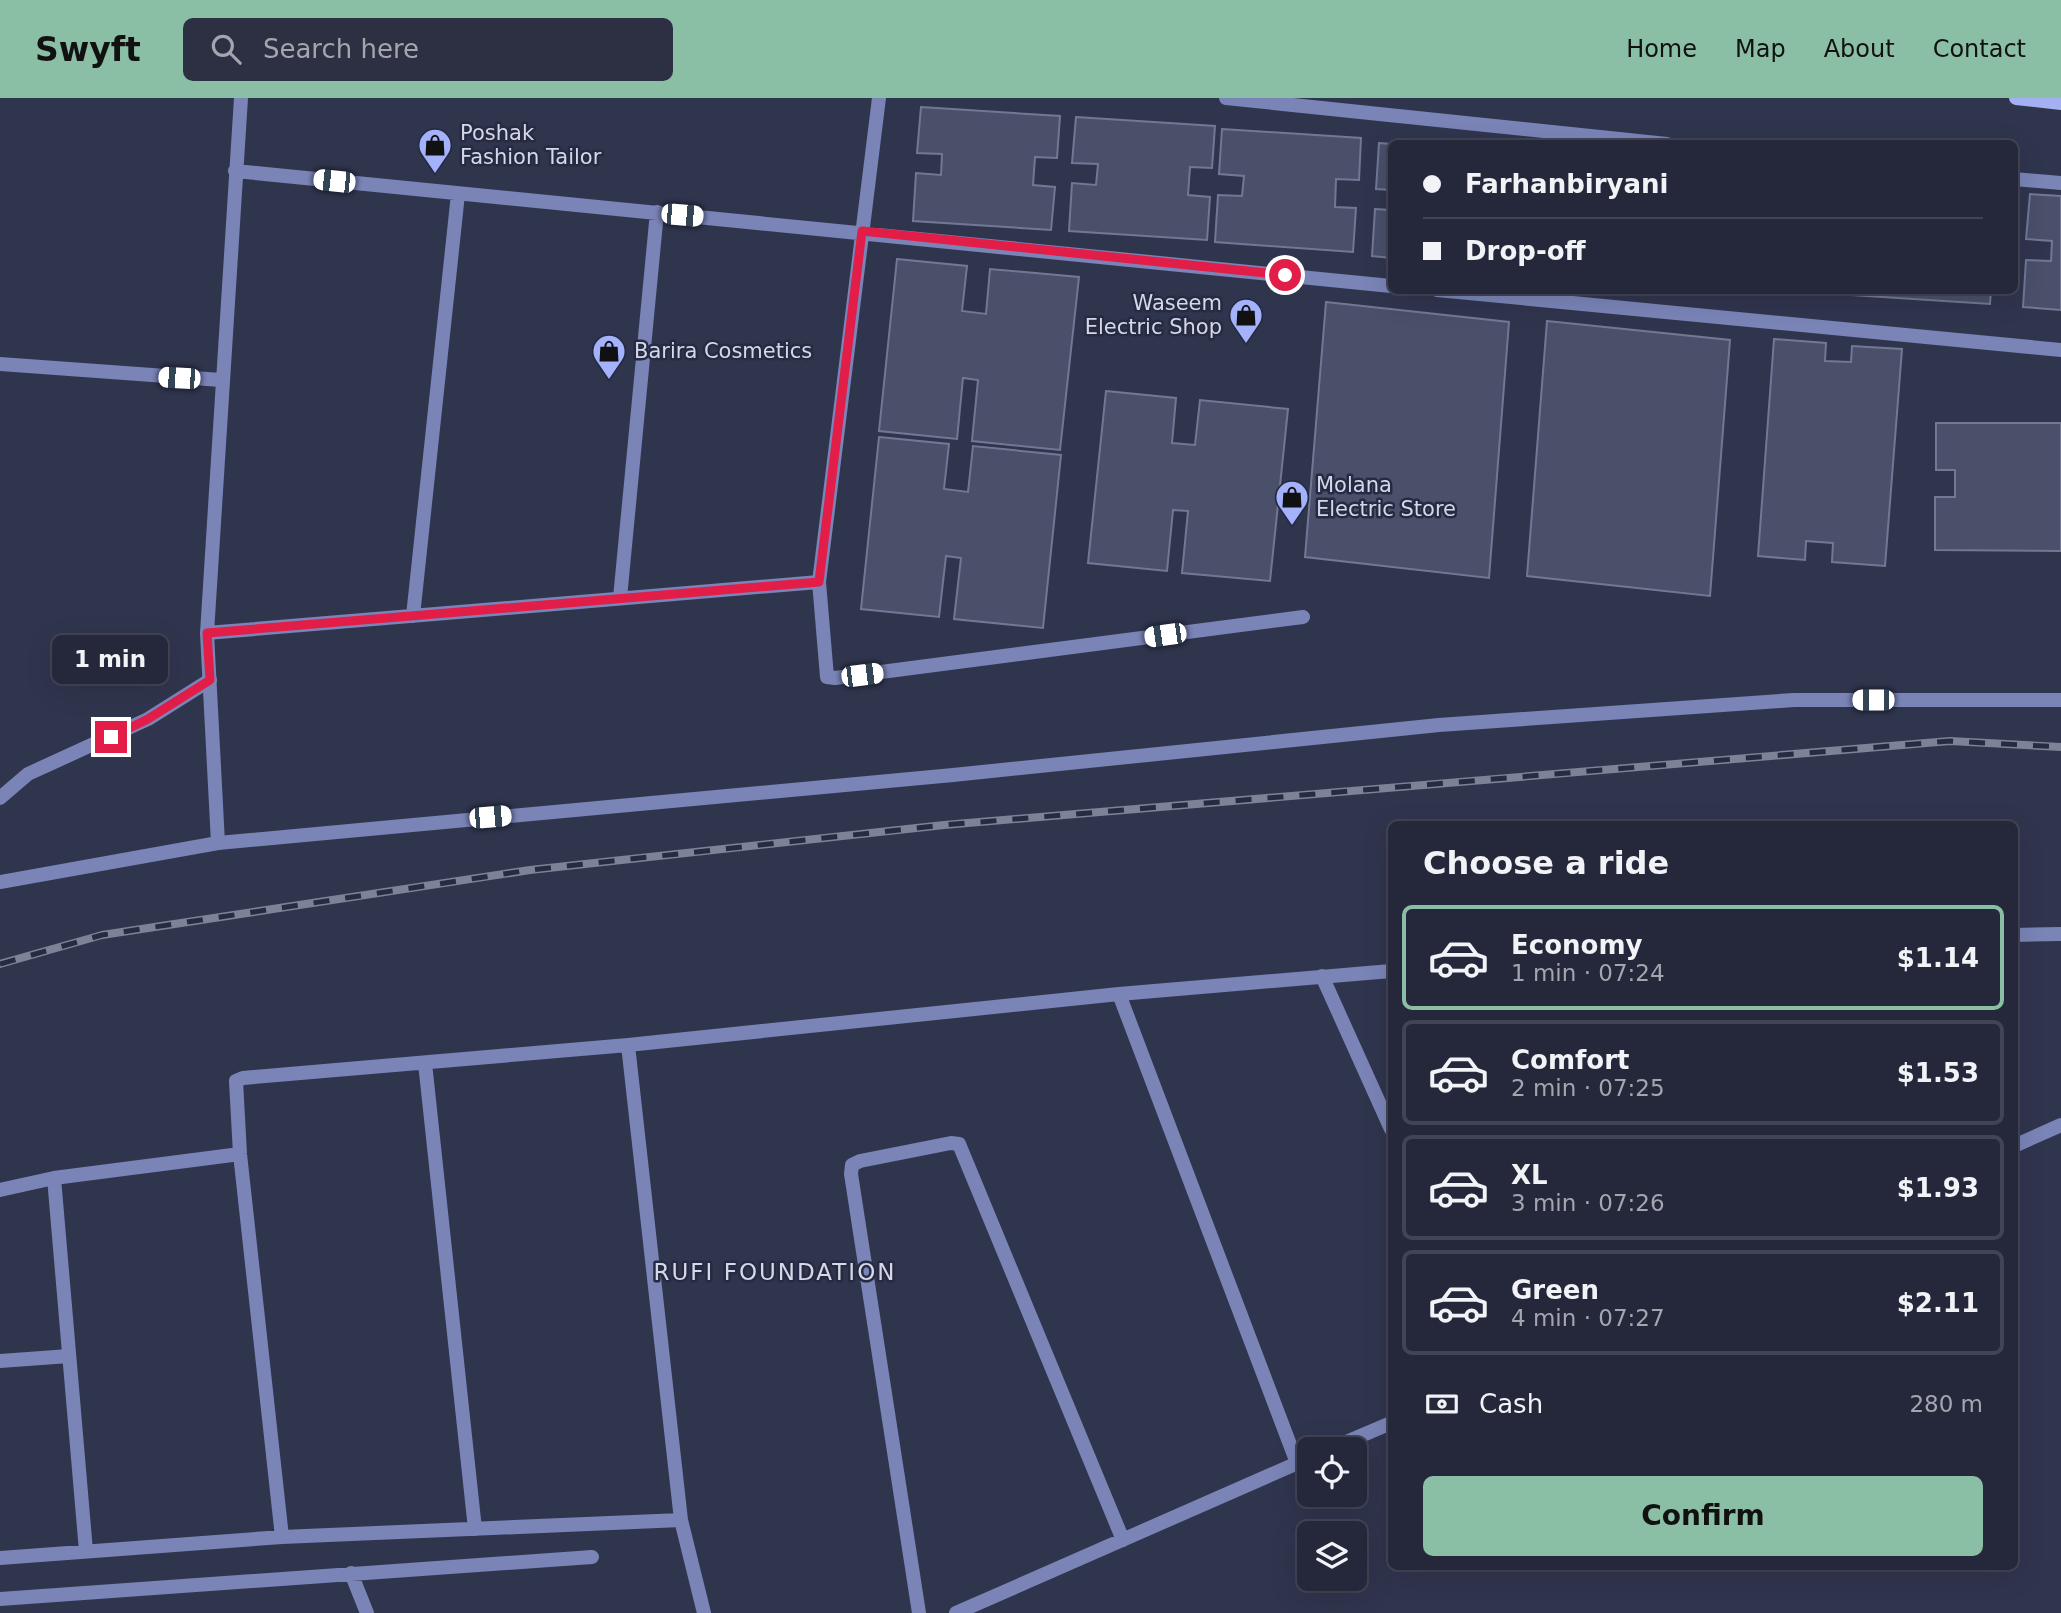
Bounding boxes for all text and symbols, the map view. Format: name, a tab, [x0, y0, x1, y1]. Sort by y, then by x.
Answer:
search box	[183, 18, 673, 81]
text: Swyft	[35, 30, 141, 69]
icon: search	[207, 30, 245, 68]
text: Search here	[263, 34, 419, 64]
text: Home	[1626, 35, 1697, 63]
text: Map	[1735, 35, 1786, 63]
text: About	[1824, 35, 1895, 63]
text: Contact	[1933, 35, 2026, 63]
place label: Poshak Fashion Tailor	[460, 121, 602, 169]
shop icon: Poshak Fashion Tailor	[416, 126, 454, 175]
car	[313, 168, 356, 194]
text: Farhanbiryani	[1465, 169, 1668, 199]
car	[661, 203, 704, 227]
text: Drop-off	[1465, 236, 1586, 266]
route start	[1269, 259, 1301, 291]
place label: Waseem Electric Shop	[1085, 291, 1222, 339]
shop icon: Waseem Electric Shop	[1227, 296, 1265, 345]
shop icon: Barira Cosmetics	[590, 332, 628, 381]
place label: Barira Cosmetics	[634, 339, 812, 363]
car	[158, 366, 201, 390]
place label: Molana Electric Store	[1316, 473, 1456, 521]
shop icon: Molana Electric Store	[1273, 478, 1311, 527]
car	[1143, 622, 1188, 648]
callout: 1 min	[53, 636, 169, 684]
text: 1 min	[74, 646, 146, 672]
car	[840, 662, 885, 688]
car	[1853, 690, 1895, 711]
route end	[95, 721, 127, 753]
car	[469, 805, 512, 829]
text: Choose a ride	[1423, 844, 1669, 882]
icon: car	[1427, 926, 1490, 989]
text: Economy	[1511, 930, 1642, 960]
text: $1.14	[1897, 943, 1979, 973]
text: 1 min · 07:24	[1511, 960, 1665, 986]
icon: car	[1427, 1041, 1490, 1104]
text: Comfort	[1511, 1045, 1629, 1075]
text: $1.53	[1897, 1058, 1979, 1088]
text: 2 min · 07:25	[1511, 1075, 1665, 1101]
icon: car	[1427, 1156, 1490, 1219]
text: XL	[1511, 1160, 1548, 1190]
text: $1.93	[1897, 1173, 1979, 1203]
text: 3 min · 07:26	[1511, 1190, 1665, 1216]
district label: RUFI FOUNDATION	[654, 1259, 896, 1285]
icon: car	[1427, 1271, 1490, 1334]
text: Green	[1511, 1275, 1599, 1305]
text: $2.11	[1897, 1288, 1979, 1318]
text: 4 min · 07:27	[1511, 1305, 1665, 1331]
icon: cash	[1423, 1385, 1461, 1423]
text: Cash	[1479, 1389, 1543, 1419]
text: 280 m	[1909, 1391, 1983, 1417]
map controls	[1297, 1437, 1367, 1591]
button: locate	[1297, 1437, 1367, 1507]
button: Confirm	[1423, 1476, 1983, 1556]
button: layers	[1297, 1521, 1367, 1591]

